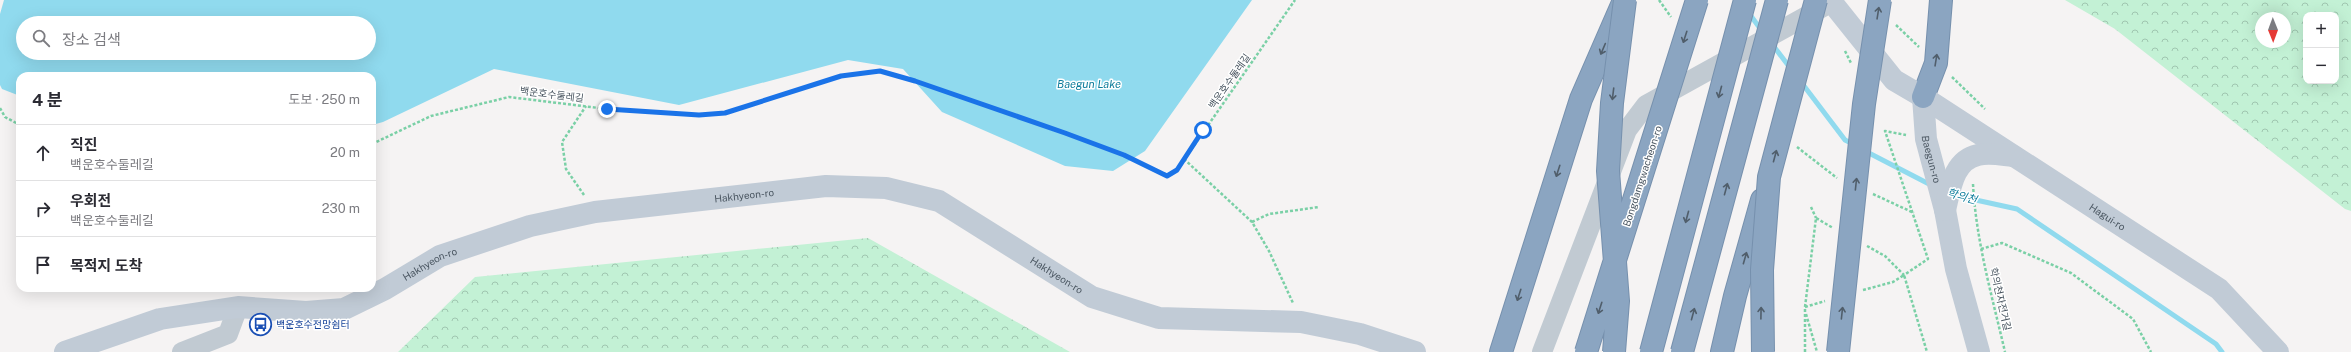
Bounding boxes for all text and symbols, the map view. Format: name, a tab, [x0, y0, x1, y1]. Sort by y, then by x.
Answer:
one-way arrow	[1874, 7, 1882, 20]
north arrow	[2255, 12, 2291, 48]
map controls	[2303, 12, 2339, 84]
button: +	[2303, 12, 2339, 48]
search box	[16, 16, 376, 60]
icon: search	[30, 27, 52, 49]
text: 장소 검색	[62, 31, 121, 48]
one-way arrow	[1681, 31, 1689, 43]
one-way arrow	[1598, 42, 1606, 54]
button: −	[2303, 48, 2339, 84]
street label: 백운호수둘레길	[1206, 51, 1252, 111]
one-way arrow	[1932, 54, 1940, 67]
water label: Baegun Lake	[1057, 78, 1121, 90]
street label: 백운호수둘레길	[519, 84, 585, 104]
one-way arrow	[1716, 85, 1723, 98]
one-way arrow	[1609, 87, 1617, 100]
text: 4 분	[32, 90, 63, 110]
text: 도보 · 250 m	[288, 92, 360, 107]
route end	[598, 100, 616, 118]
route start	[1194, 121, 1212, 139]
street label: Bongdamgwacheon-ro	[1620, 124, 1664, 228]
street label: Baegun-ro	[1920, 135, 1944, 185]
text: 직진	[70, 136, 98, 153]
icon: ahead	[32, 142, 54, 164]
text: 20 m	[330, 145, 360, 160]
one-way arrow	[1771, 150, 1779, 163]
text: 백운호수둘레길	[70, 157, 154, 172]
one-way arrow	[1554, 164, 1562, 176]
one-way arrow	[1852, 178, 1859, 191]
one-way arrow	[1723, 183, 1730, 196]
street label: Hakhyeon-ro	[714, 186, 775, 205]
water label: 학의천	[1946, 186, 1980, 206]
text: 우회전	[70, 192, 111, 209]
icon: right	[32, 198, 54, 220]
text: 230 m	[322, 201, 360, 216]
street label: Hagui-ro	[2087, 201, 2128, 233]
one-way arrow	[1682, 211, 1690, 224]
text: 백운호수둘레길	[70, 213, 154, 228]
street label: Hakhyeon-ro	[400, 245, 459, 283]
one-way arrow	[1742, 252, 1749, 265]
icon: arrive	[32, 254, 54, 276]
street label: Hakhyeon-ro	[1028, 254, 1086, 296]
text: 목적지 도착	[70, 257, 142, 274]
street label: 학의천자전거길	[1988, 266, 2014, 332]
one-way arrow	[1515, 288, 1522, 301]
one-way arrow	[1596, 301, 1603, 314]
one-way arrow	[1757, 307, 1765, 320]
one-way arrow	[1838, 307, 1846, 320]
one-way arrow	[1689, 308, 1697, 321]
bus stop icon: 백운호수전망쉼터	[247, 311, 273, 337]
place label: 백운호수전망쉼터	[276, 318, 350, 330]

